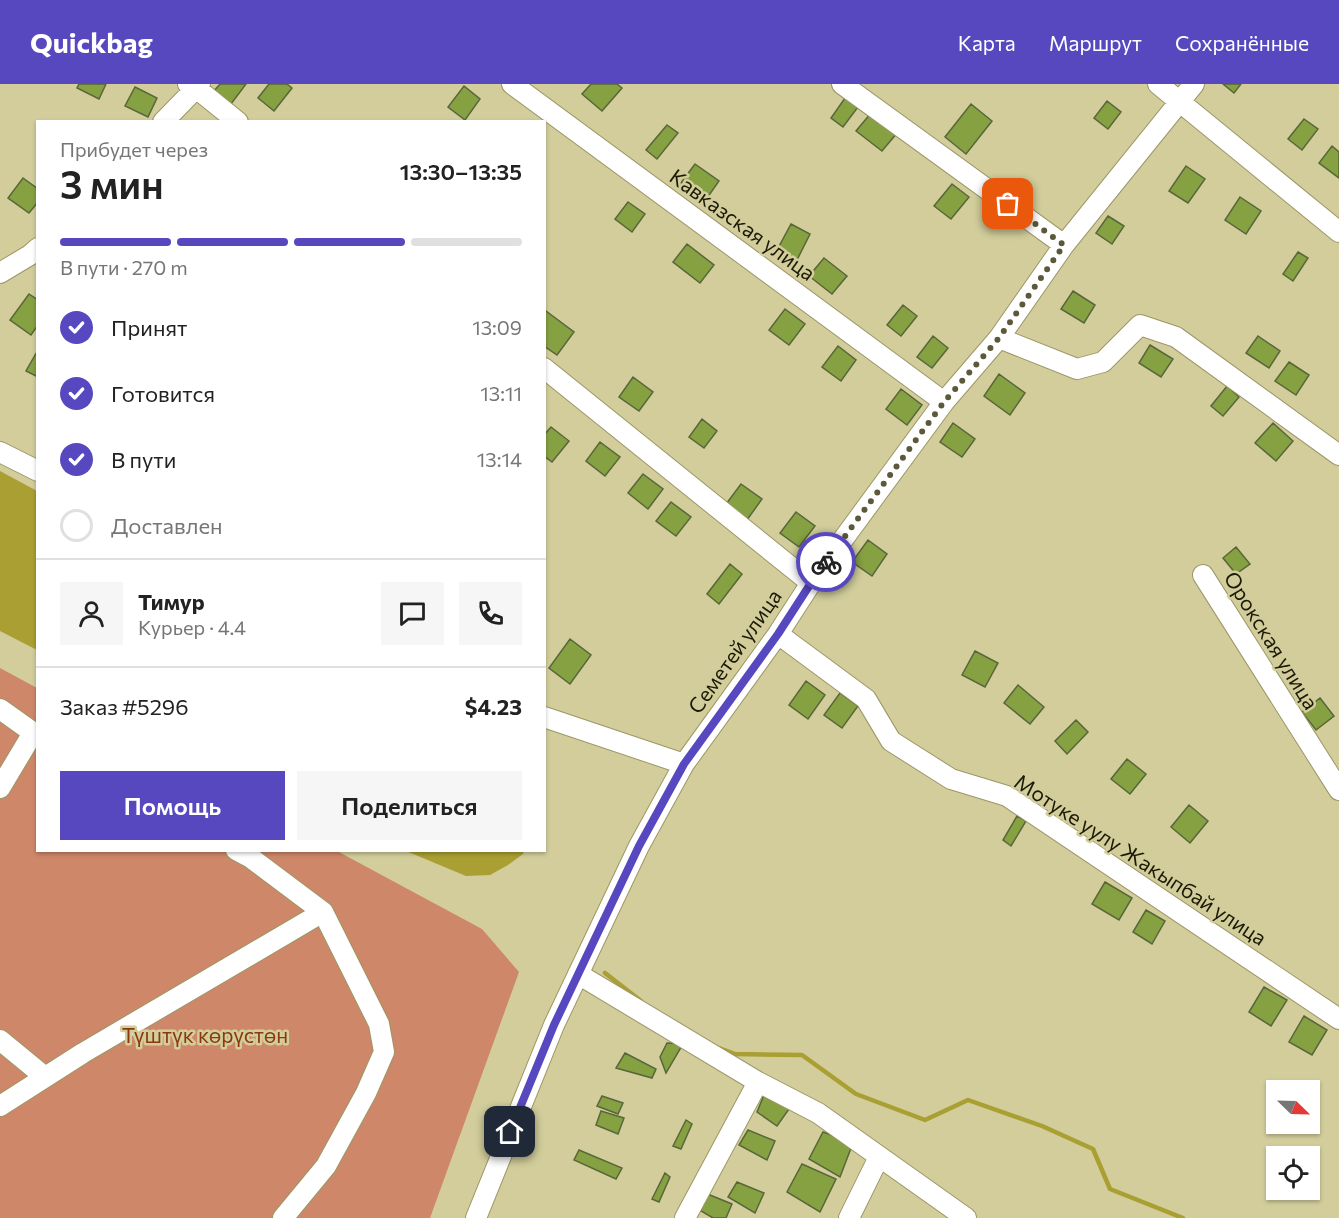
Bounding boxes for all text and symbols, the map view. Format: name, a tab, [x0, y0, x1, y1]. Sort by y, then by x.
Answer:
text: Quickbag	[30, 25, 153, 59]
text: Карта	[958, 30, 1016, 55]
text: Маршрут	[1049, 30, 1142, 55]
text: Сохранённые	[1175, 30, 1309, 55]
text: Прибудет через	[60, 137, 208, 161]
text: 13:30–13:35	[400, 158, 522, 185]
text: 3 мин	[60, 159, 164, 207]
street label: Кавказская улица	[666, 163, 820, 285]
pin	[982, 178, 1033, 229]
icon: bag	[991, 187, 1024, 220]
text: В пути · 270 m	[60, 255, 188, 279]
icon: check	[60, 311, 93, 344]
text: Принят	[111, 314, 187, 341]
text: 13:09	[472, 315, 522, 339]
icon: check	[60, 377, 93, 410]
text: Готовится	[111, 380, 215, 407]
text: 13:11	[480, 381, 522, 405]
icon: check	[60, 443, 93, 476]
text: В пути	[111, 446, 176, 473]
text: 13:14	[477, 447, 522, 471]
text: Доставлен	[111, 512, 223, 539]
courier	[796, 532, 856, 592]
icon: bike	[810, 546, 843, 579]
street label: Орокская улица	[1220, 566, 1324, 714]
button: person	[60, 582, 123, 645]
button: chat	[381, 582, 444, 645]
button: phone	[459, 582, 522, 645]
street label: Семетей улица	[682, 584, 786, 718]
text: Тимур	[138, 588, 205, 615]
text: Курьер · 4.4	[138, 615, 246, 639]
text: Заказ #5296	[60, 693, 189, 720]
text: $4.23	[465, 693, 522, 720]
street label: Мотуке уулу Жакыпбай улица	[1010, 768, 1272, 950]
button: Помощь	[60, 771, 285, 840]
button: Поделиться	[297, 771, 522, 840]
park label: Түштүк көрүстөн	[122, 1022, 288, 1047]
north arrow	[1266, 1080, 1320, 1134]
map controls	[1266, 1080, 1320, 1200]
pin	[484, 1106, 535, 1157]
icon: home	[493, 1115, 526, 1148]
button: locate	[1266, 1146, 1320, 1200]

